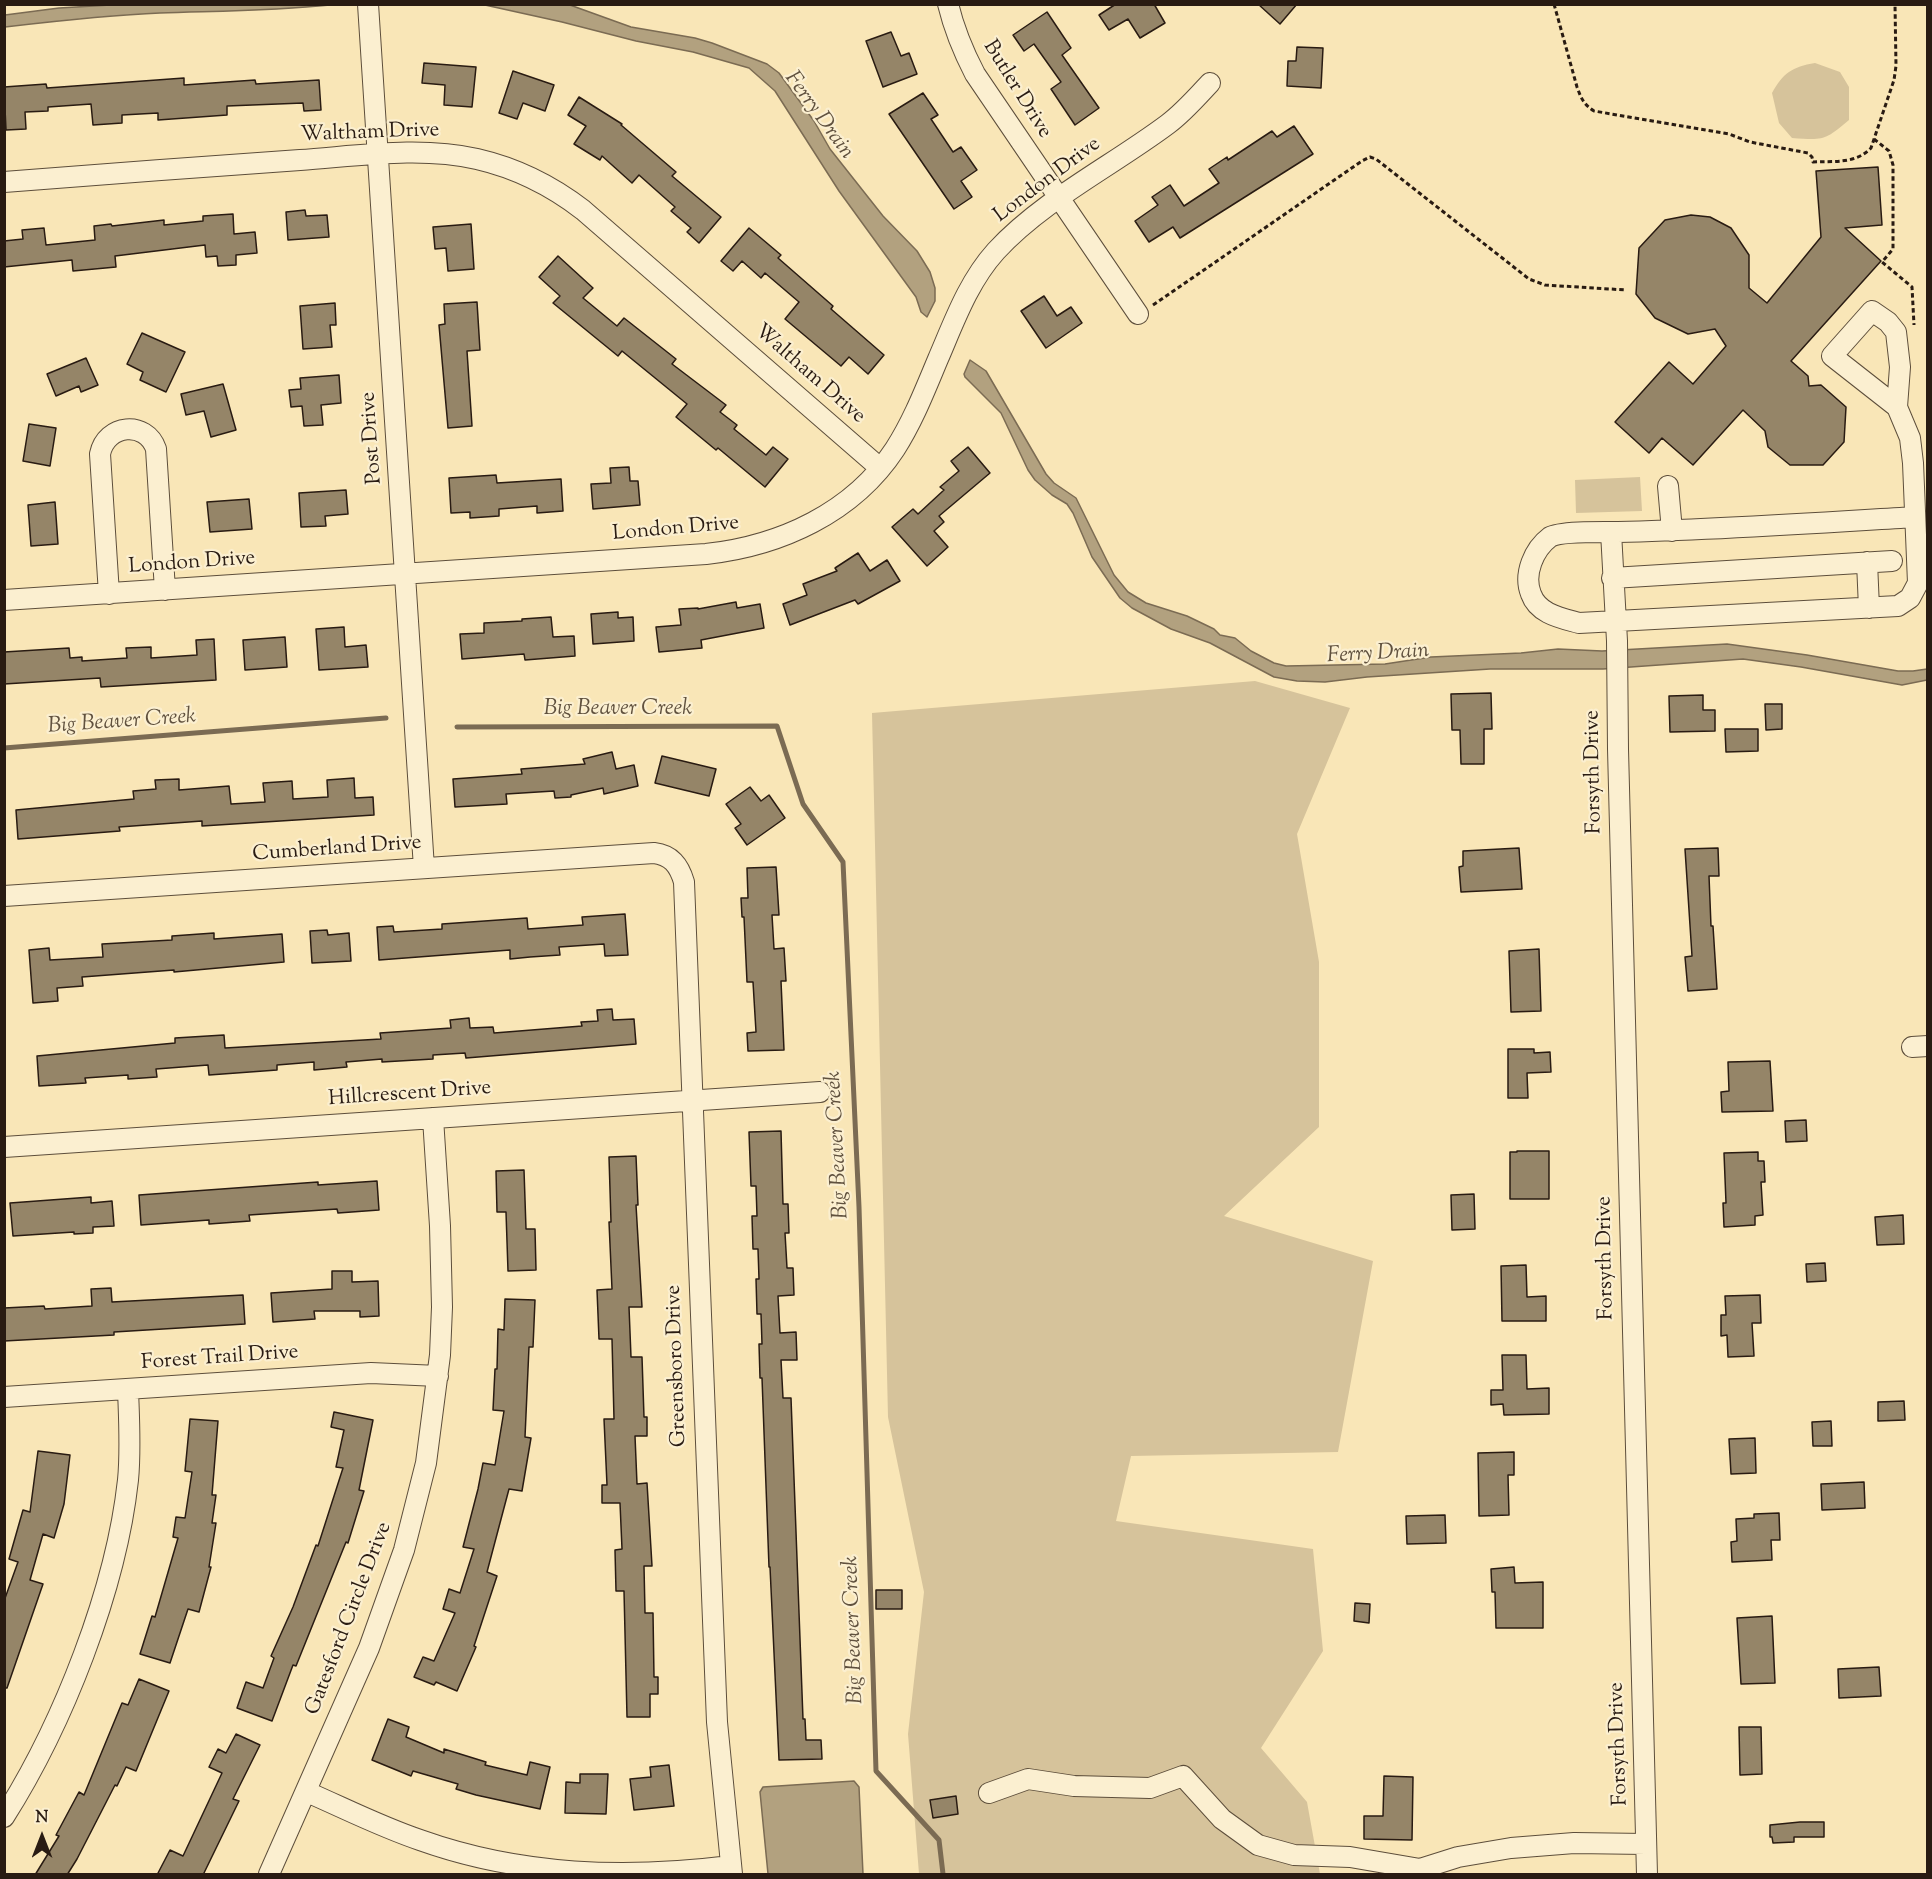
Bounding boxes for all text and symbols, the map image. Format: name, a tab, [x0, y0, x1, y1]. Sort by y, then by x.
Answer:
street label: Butler Drive	[976, 36, 1056, 144]
water label: Ferry Drain	[777, 67, 859, 165]
street label: Waltham Drive	[300, 119, 440, 149]
street label: London Drive	[990, 133, 1106, 229]
street label: Waltham Drive	[748, 320, 870, 430]
street label: Post Drive	[357, 391, 389, 485]
street label: London Drive	[612, 512, 740, 548]
street label: London Drive	[128, 547, 256, 581]
water label: Ferry Drain	[1326, 639, 1430, 671]
water label: Big Beaver Creek	[544, 697, 692, 723]
water label: Big Beaver Creek	[47, 705, 197, 741]
street label: Forsyth Drive	[1581, 710, 1609, 834]
street label: Cumberland Drive	[252, 832, 422, 868]
water label: Big Beaver Creek	[822, 1070, 856, 1220]
street label: Hillcrescent Drive	[328, 1077, 492, 1113]
street label: Forsyth Drive	[1593, 1196, 1621, 1320]
street label: Greensboro Drive	[663, 1284, 693, 1448]
street label: Forest Trail Drive	[140, 1341, 300, 1377]
street label: Gatesford Circle Drive	[302, 1519, 398, 1719]
water label: Big Beaver Creek	[839, 1555, 871, 1705]
street label: Forsyth Drive	[1605, 1682, 1635, 1806]
north arrow	[12, 1807, 72, 1867]
text: N	[36, 1807, 48, 1830]

